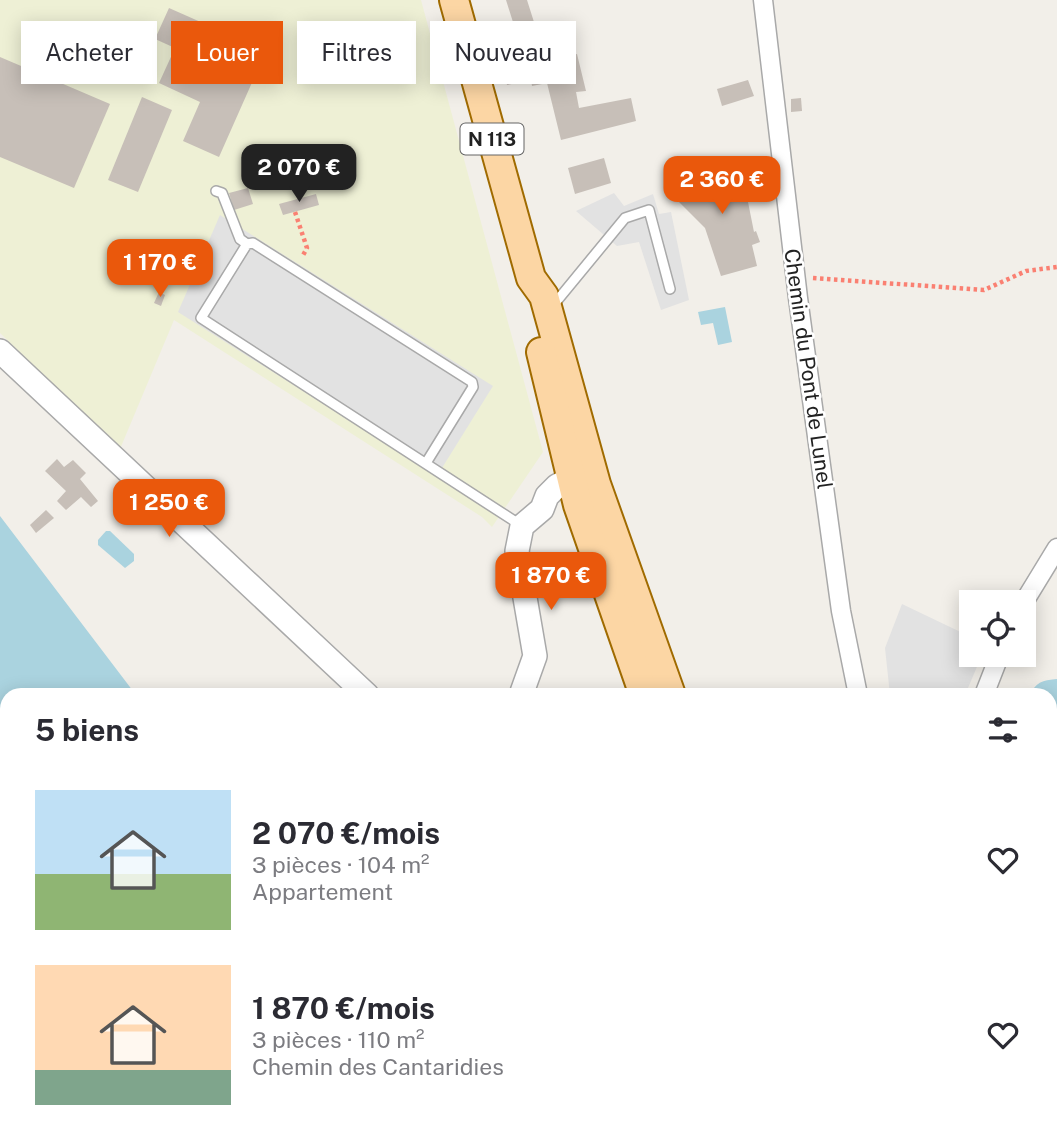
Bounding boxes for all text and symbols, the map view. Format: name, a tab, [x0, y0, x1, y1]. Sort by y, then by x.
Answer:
chip: Acheter	[21, 21, 157, 84]
chip: Louer	[171, 21, 283, 84]
chip: Filtres	[297, 21, 416, 84]
chip: Nouveau	[430, 21, 576, 84]
road number: N 113	[461, 124, 524, 154]
pin: 2 070 €	[234, 144, 364, 204]
text: 2 070 €	[257, 153, 341, 180]
pin: 2 360 €	[657, 156, 787, 216]
text: 2 360 €	[679, 165, 765, 192]
pin: 1 170 €	[95, 240, 225, 299]
street label: Chemin du Pont de Lunel	[779, 247, 838, 491]
text: 1 170 €	[123, 248, 197, 275]
pin: 1 250 €	[104, 480, 234, 539]
text: 1 250 €	[129, 488, 209, 515]
pin: 1 870 €	[486, 552, 616, 612]
text: 1 870 €	[511, 561, 591, 588]
map controls	[959, 590, 1036, 667]
button: locate	[959, 590, 1036, 667]
icon: filters	[984, 711, 1022, 749]
text: 5 biens	[35, 712, 139, 748]
text: 2 070 €/mois	[252, 815, 440, 851]
icon: home	[91, 818, 175, 902]
icon: heart	[984, 841, 1022, 879]
text: 3 pièces · 104 m²	[252, 851, 430, 878]
text: Appartement	[252, 878, 393, 905]
text: 1 870 €/mois	[252, 990, 435, 1026]
icon: home	[91, 993, 175, 1077]
icon: heart	[984, 1016, 1022, 1054]
text: 3 pièces · 110 m²	[252, 1026, 424, 1053]
text: Chemin des Cantaridies	[252, 1053, 504, 1080]

